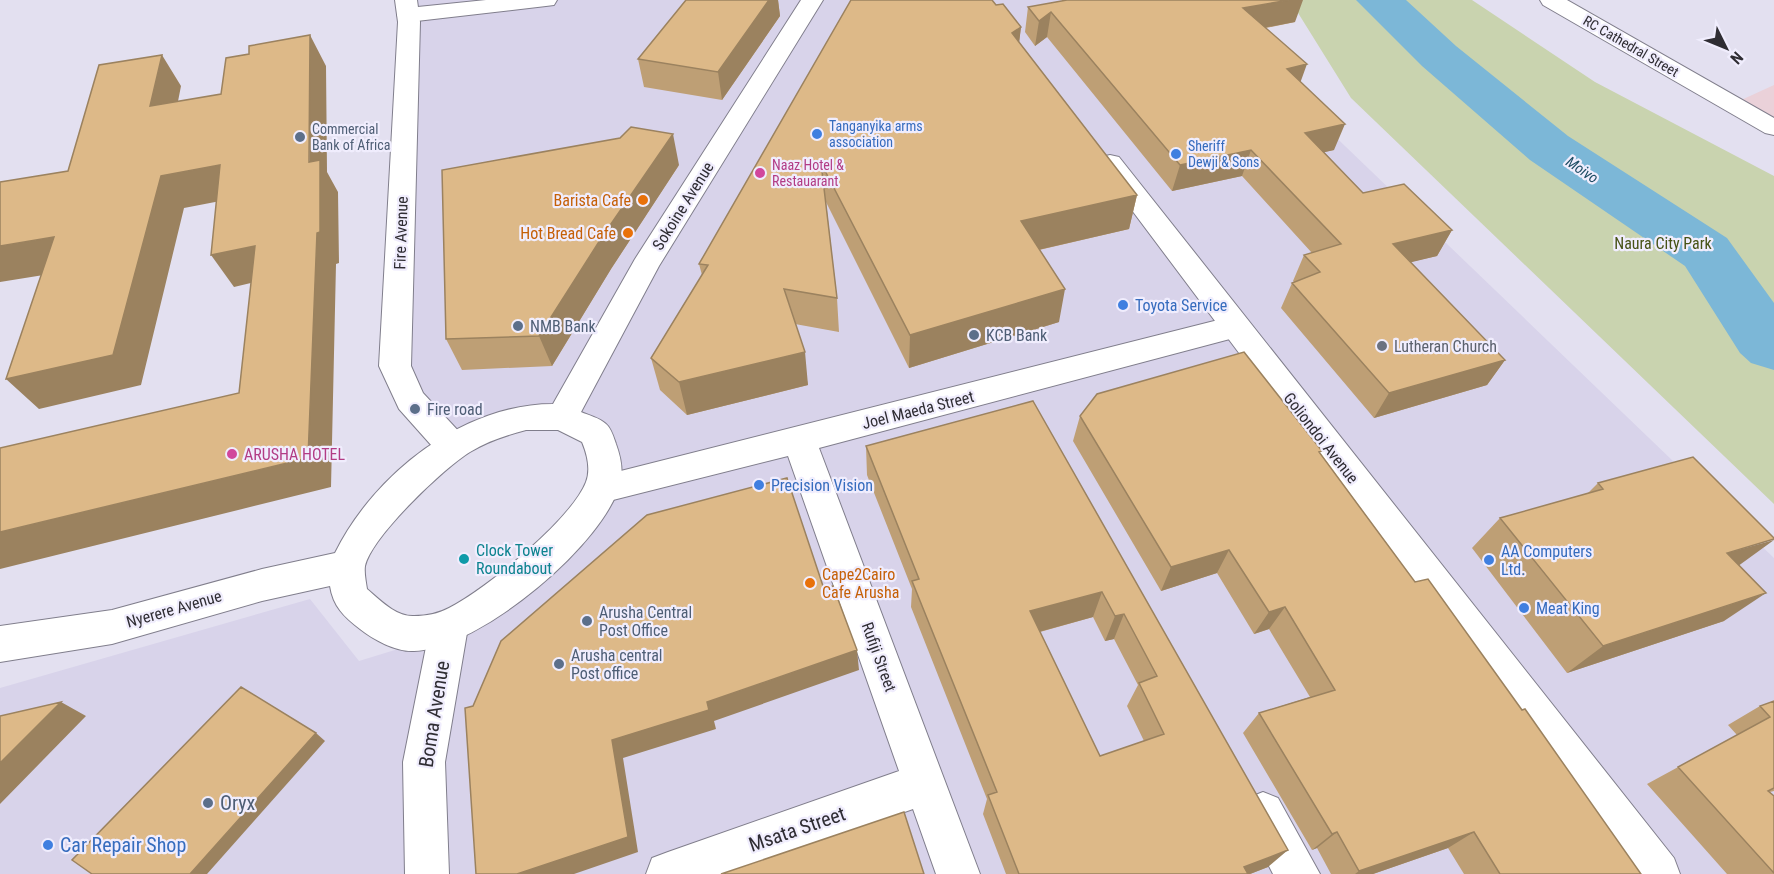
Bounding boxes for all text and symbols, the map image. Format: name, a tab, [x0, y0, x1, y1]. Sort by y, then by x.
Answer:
street label: RC Cathedral Street	[1580, 12, 1682, 80]
north arrow	[1696, 18, 1756, 78]
text: N	[1726, 48, 1747, 68]
place label: Tanganyika arms association	[829, 118, 923, 150]
place label: Commercial Bank of Africa	[312, 121, 390, 153]
marker: Tanganyika arms association	[810, 127, 824, 141]
marker: Commercial Bank of Africa	[293, 130, 307, 144]
place label: Sheriff Dewji & Sons	[1188, 138, 1260, 170]
marker: Sheriff Dewji & Sons	[1169, 147, 1183, 161]
water label: Moivo	[1562, 153, 1602, 187]
place label: Naaz Hotel & Restauarant	[772, 157, 844, 189]
street label: Sokoine Avenue	[648, 158, 718, 254]
marker: Naaz Hotel & Restauarant	[753, 166, 767, 180]
place label: Barista Cafe	[554, 191, 631, 210]
marker: Barista Cafe	[636, 193, 650, 207]
street label: Fire Avenue	[390, 196, 412, 270]
place label: Hot Bread Cafe	[520, 224, 616, 243]
marker: Hot Bread Cafe	[621, 226, 635, 240]
park label: Naura City Park	[1614, 234, 1713, 253]
place label: Toyota Service	[1135, 296, 1227, 315]
marker: Toyota Service	[1116, 298, 1130, 312]
place label: NMB Bank	[530, 317, 597, 336]
marker: NMB Bank	[511, 319, 525, 333]
place label: KCB Bank	[986, 326, 1048, 345]
marker: KCB Bank	[967, 328, 981, 342]
place label: Lutheran Church	[1394, 337, 1497, 356]
marker: Lutheran Church	[1375, 339, 1389, 353]
street label: Joel Maeda Street	[860, 387, 976, 433]
street label: Goliondoi Avenue	[1280, 389, 1362, 487]
place label: Fire road	[427, 400, 483, 419]
marker: Fire road	[408, 402, 422, 416]
place label: ARUSHA HOTEL	[244, 445, 346, 464]
marker: ARUSHA HOTEL	[225, 447, 239, 461]
place label: Precision Vision	[771, 476, 873, 495]
marker: Precision Vision	[752, 478, 766, 492]
place label: Clock Tower Roundabout	[476, 541, 553, 578]
place label: AA Computers Ltd.	[1501, 542, 1592, 579]
marker: Clock Tower Roundabout	[457, 552, 471, 566]
marker: AA Computers Ltd.	[1482, 553, 1496, 567]
place label: Cape2Cairo Cafe Arusha	[822, 565, 899, 602]
marker: Cape2Cairo Cafe Arusha	[803, 576, 817, 590]
street label: Nyerere Avenue	[124, 586, 224, 632]
place label: Meat King	[1536, 599, 1600, 618]
marker: Meat King	[1517, 601, 1531, 615]
place label: Arusha Central Post Office	[599, 603, 692, 640]
marker: Arusha Central Post Office	[580, 614, 594, 628]
street label: Rufiji Street	[858, 620, 900, 695]
place label: Arusha central Post office	[571, 646, 662, 683]
marker: Arusha central Post office	[552, 657, 566, 671]
street label: Boma Avenue	[414, 659, 454, 769]
place label: Oryx	[220, 791, 256, 815]
marker: Oryx	[201, 796, 215, 810]
street label: Msata Street	[745, 801, 849, 857]
place label: Car Repair Shop	[60, 833, 186, 857]
marker: Car Repair Shop	[41, 838, 55, 852]

